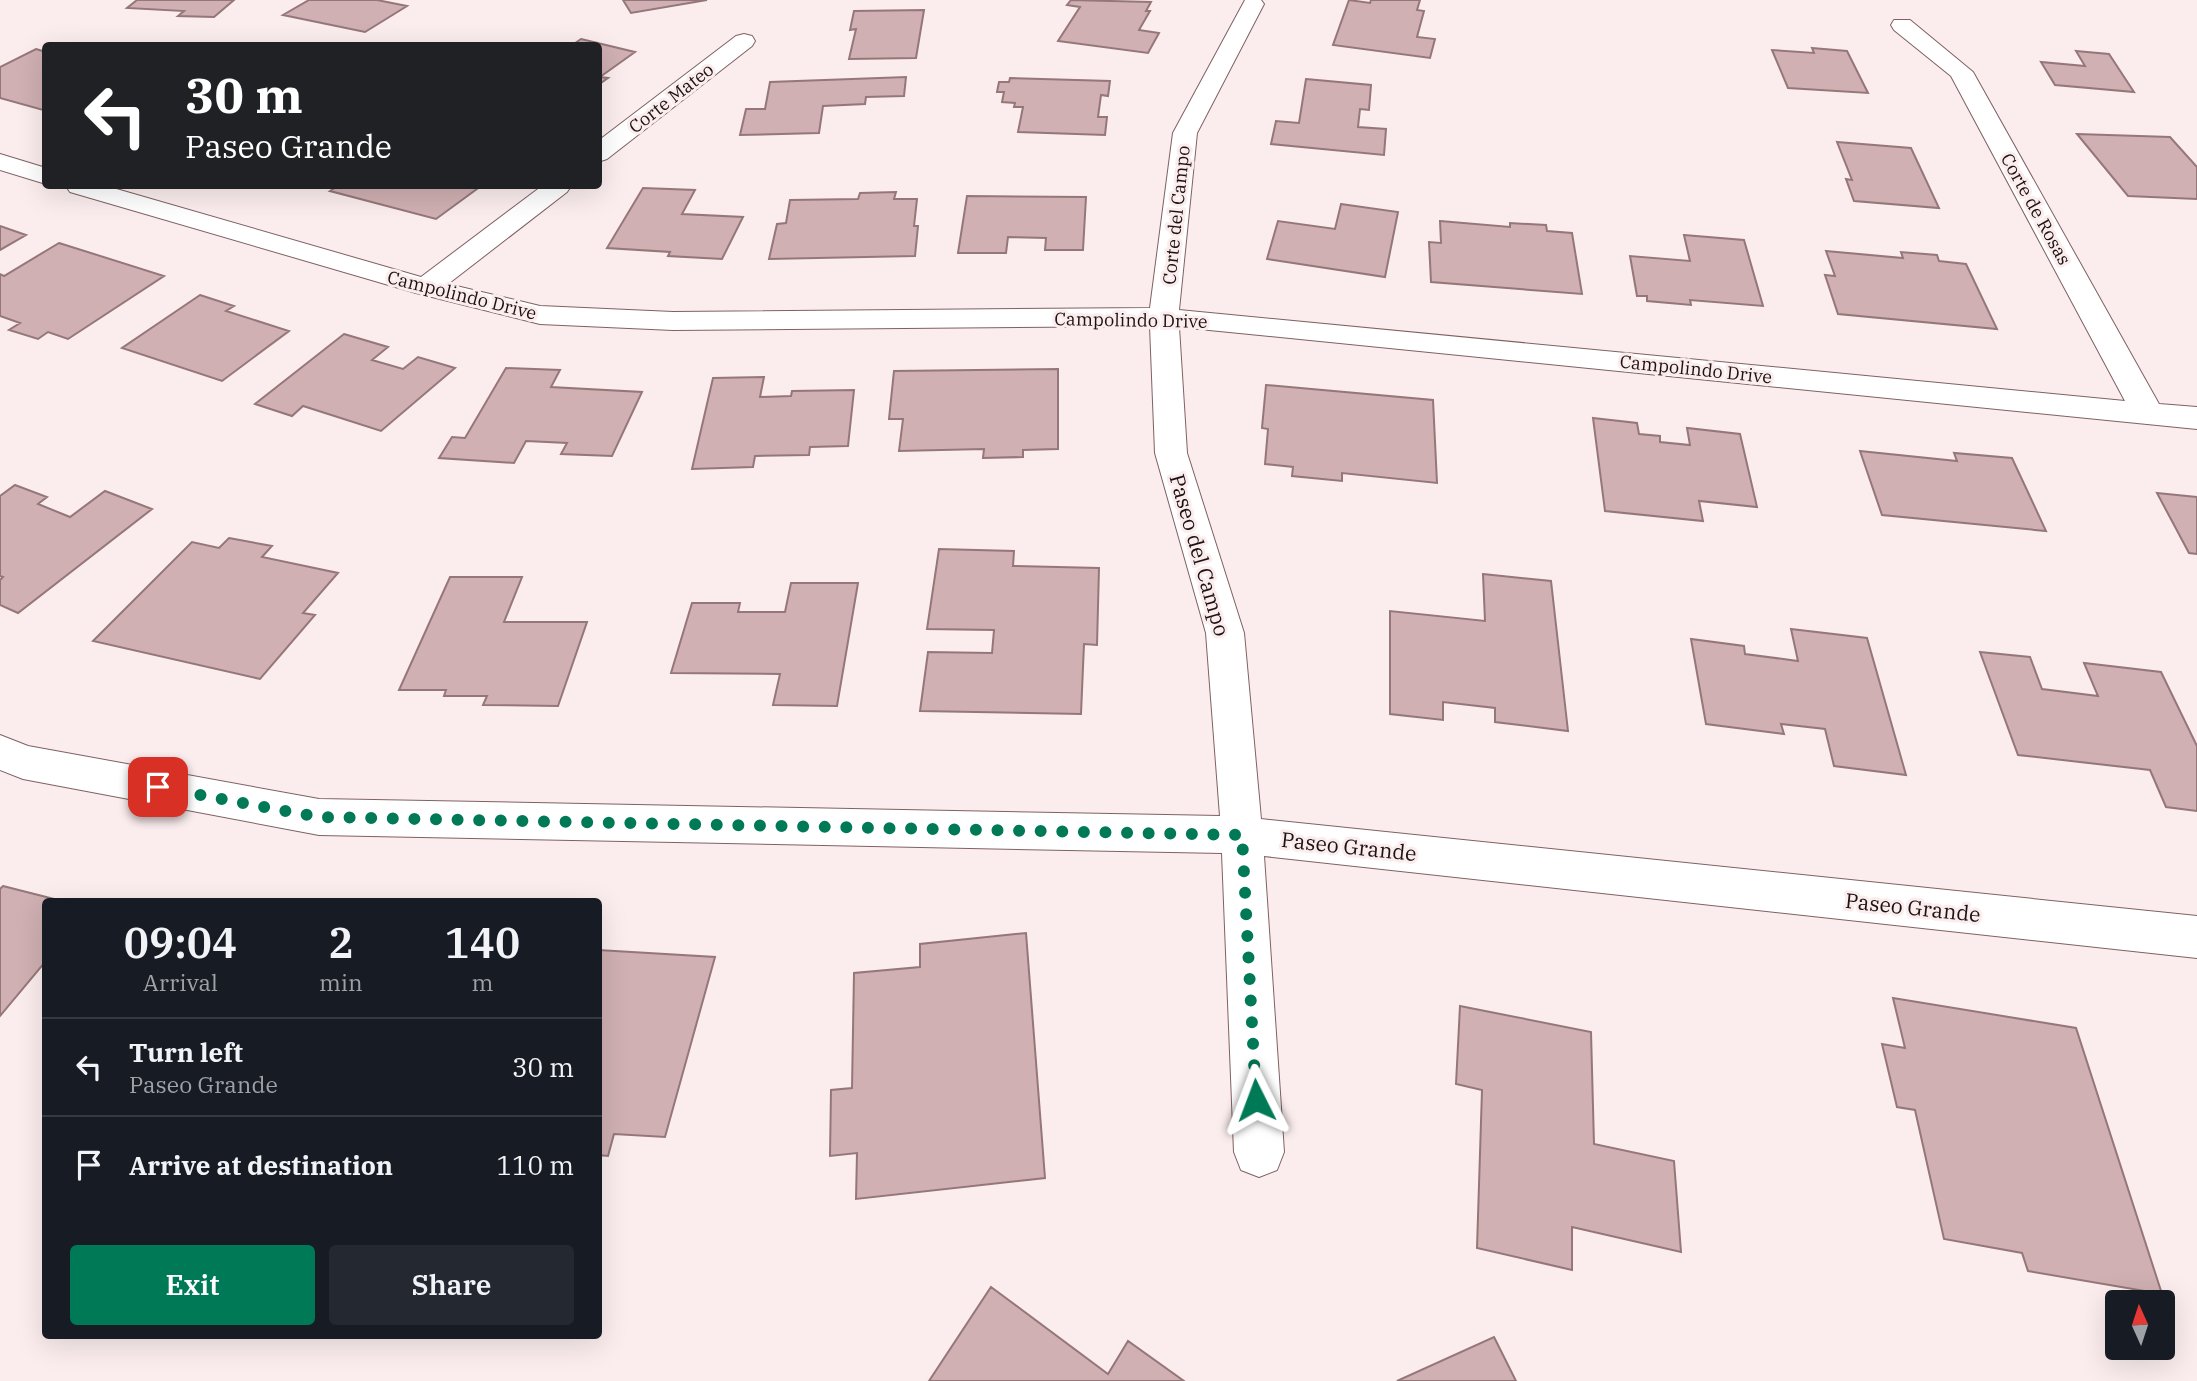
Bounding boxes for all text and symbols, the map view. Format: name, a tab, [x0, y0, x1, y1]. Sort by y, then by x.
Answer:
street label: Corte Mateo	[624, 58, 718, 138]
text: 30 m	[185, 63, 303, 126]
icon: left	[70, 70, 161, 161]
text: Paseo Grande	[185, 125, 392, 167]
street label: Corte del Campo	[1157, 144, 1195, 286]
street label: Corte de Rosas	[1996, 149, 2076, 269]
street label: Campolindo Drive	[385, 265, 539, 325]
street label: Campolindo Drive	[1054, 307, 1208, 333]
street label: Campolindo Drive	[1619, 350, 1773, 388]
street label: Paseo del Campo	[1163, 471, 1237, 639]
pin	[128, 757, 188, 817]
icon: arrive	[139, 768, 177, 806]
street label: Paseo Grande	[1280, 825, 1418, 867]
street label: Paseo Grande	[1844, 886, 1982, 928]
text: 09:04	[124, 915, 237, 970]
text: 2	[328, 915, 353, 970]
text: 140	[445, 915, 520, 970]
text: Arrival	[143, 967, 218, 997]
text: min	[319, 967, 363, 997]
text: m	[471, 967, 493, 997]
text: Turn left	[129, 1035, 243, 1069]
icon: left	[70, 1048, 108, 1086]
text: 30 m	[512, 1050, 574, 1084]
position arrow	[1219, 1063, 1293, 1137]
text: Paseo Grande	[129, 1069, 278, 1099]
icon: arrive	[70, 1146, 108, 1184]
text: Arrive at destination	[129, 1148, 393, 1182]
text: 110 m	[496, 1148, 574, 1182]
button: Exit	[70, 1245, 315, 1325]
button: Share	[329, 1245, 574, 1325]
north arrow	[2105, 1290, 2175, 1360]
map controls	[2105, 1290, 2175, 1360]

